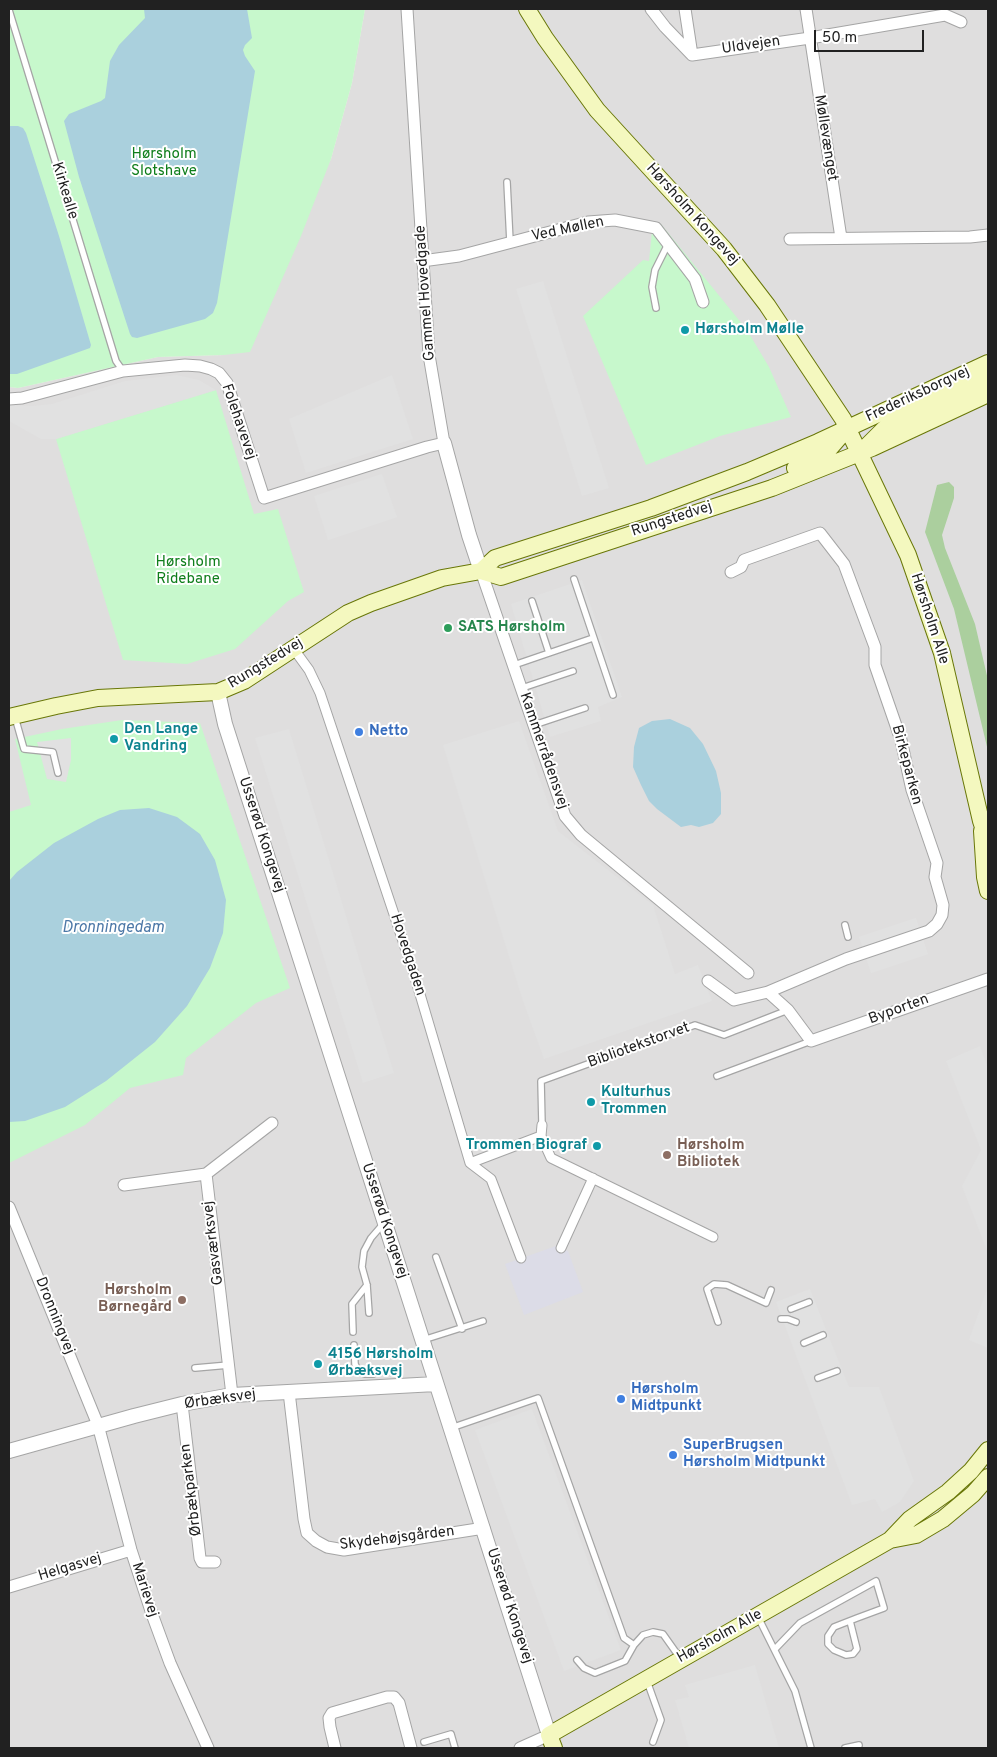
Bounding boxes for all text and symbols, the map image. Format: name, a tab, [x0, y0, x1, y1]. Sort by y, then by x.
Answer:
scale bar	[817, 20, 927, 52]
text: 50 m	[822, 29, 857, 48]
street label: Uldvejen	[721, 33, 781, 59]
street label: Møllevænget	[809, 94, 841, 182]
park label: Hørsholm Slotshave	[131, 146, 197, 181]
street label: Kirkealle	[47, 160, 81, 222]
street label: Hørsholm Kongevej	[642, 160, 742, 270]
street label: Ved Møllen	[530, 214, 606, 246]
street label: Gammel Hovedgade	[412, 224, 440, 362]
place label: Hørsholm Mølle	[695, 321, 804, 339]
marker: Hørsholm Mølle	[679, 324, 691, 336]
street label: Frederiksborgvej	[863, 363, 973, 427]
street label: Folehavevej	[217, 382, 259, 462]
street label: Rungstedvej	[629, 498, 715, 542]
park label: Hørsholm Ridebane	[155, 554, 221, 589]
street label: Hørsholm Alle	[906, 571, 952, 667]
place label: SATS Hørsholm	[458, 619, 565, 637]
marker: SATS Hørsholm	[442, 622, 454, 634]
street label: Rungstedvej	[225, 635, 307, 693]
street label: Kammerrådensvej	[515, 690, 571, 812]
place label: Den Lange Vandring	[124, 721, 198, 756]
place label: Netto	[369, 723, 408, 741]
street label: Birkeparken	[887, 723, 925, 807]
marker: Netto	[353, 726, 365, 738]
marker: Den Lange Vandring	[108, 733, 120, 745]
street label: Usserød Kongevej	[234, 775, 288, 895]
street label: Hovedgaden	[385, 912, 429, 998]
water label: Dronningedam	[62, 919, 164, 939]
street label: Byporten	[866, 991, 932, 1029]
street label: Bibliotekstorvet	[586, 1019, 692, 1073]
place label: Kulturhus Trommen	[601, 1084, 671, 1119]
marker: Kulturhus Trommen	[585, 1096, 597, 1108]
place label: Trommen Biograf	[466, 1137, 587, 1155]
place label: Hørsholm Bibliotek	[677, 1137, 745, 1172]
marker: Trommen Biograf	[591, 1140, 603, 1152]
marker: Hørsholm Bibliotek	[661, 1149, 673, 1161]
street label: Usserød Kongevej	[357, 1161, 411, 1281]
street label: Gasværksvej	[200, 1200, 228, 1286]
street label: Dronningvej	[30, 1275, 78, 1357]
place label: Hørsholm Børnegård	[98, 1282, 172, 1317]
marker: Hørsholm Børnegård	[176, 1294, 188, 1306]
place label: 4156 Hørsholm Ørbæksvej	[328, 1346, 433, 1381]
marker: 4156 Hørsholm Ørbæksvej	[312, 1358, 324, 1370]
place label: Hørsholm Midtpunkt	[631, 1381, 702, 1416]
street label: Ørbæksvej	[183, 1386, 257, 1414]
marker: Hørsholm Midtpunkt	[615, 1393, 627, 1405]
place label: SuperBrugsen Hørsholm Midtpunkt	[683, 1437, 825, 1472]
street label: Ørbækparken	[177, 1443, 207, 1537]
marker: SuperBrugsen Hørsholm Midtpunkt	[667, 1449, 679, 1461]
street label: Skydehøjsgården	[338, 1523, 456, 1555]
street label: Usserød Kongevej	[482, 1546, 536, 1666]
street label: Helgasvej	[36, 1550, 104, 1586]
street label: Marievej	[127, 1560, 161, 1620]
street label: Hørsholm Alle	[674, 1606, 766, 1668]

